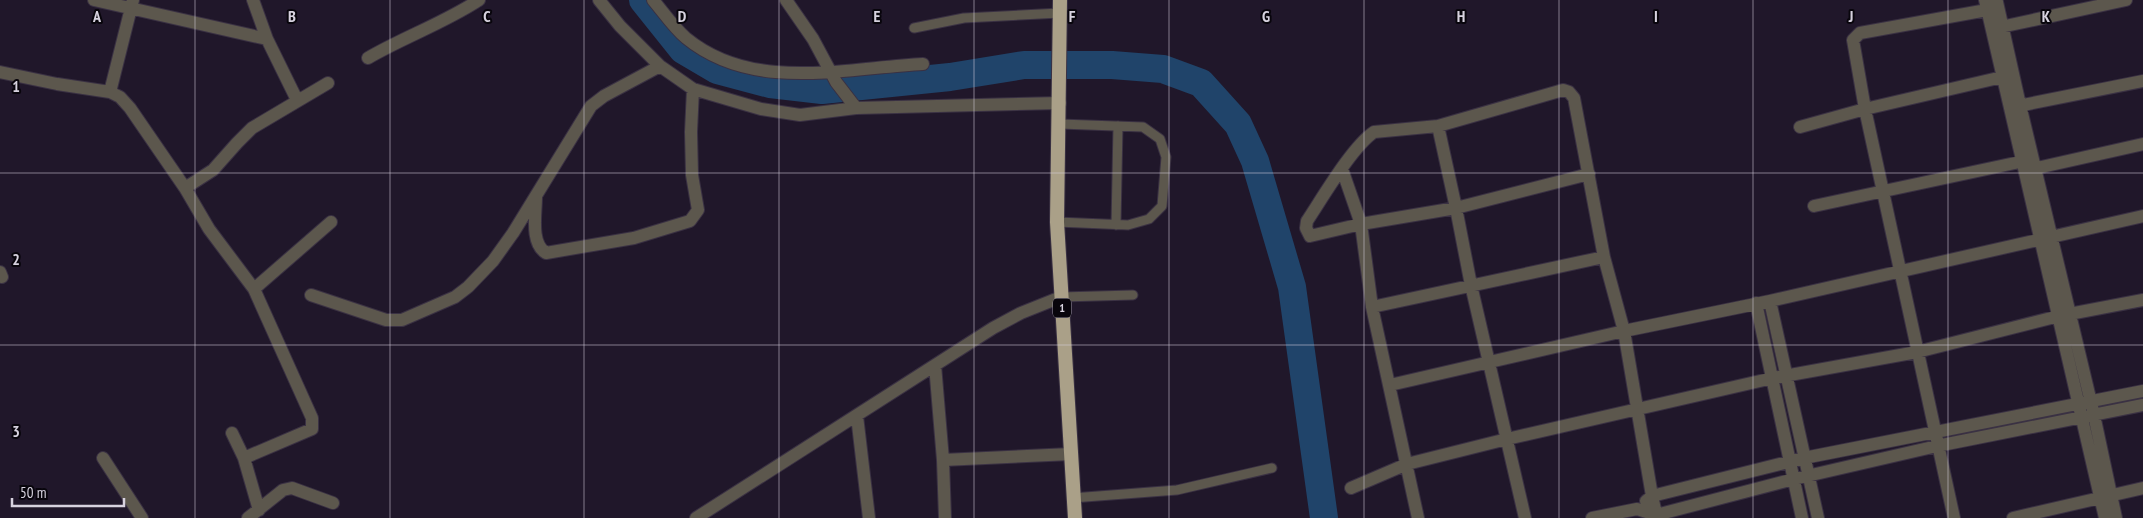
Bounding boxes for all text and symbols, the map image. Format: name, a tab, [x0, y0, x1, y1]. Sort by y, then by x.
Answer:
text: A	[92, 6, 102, 26]
text: B	[288, 6, 296, 26]
text: C	[483, 6, 491, 26]
text: D	[678, 6, 687, 26]
text: E	[874, 6, 881, 26]
text: F	[1069, 6, 1076, 26]
text: G	[1262, 6, 1270, 26]
text: H	[1457, 6, 1465, 26]
text: I	[1654, 6, 1658, 26]
text: J	[1848, 6, 1853, 26]
text: K	[2042, 6, 2051, 26]
text: 1	[12, 76, 20, 96]
text: 2	[12, 249, 20, 269]
road number: 1	[1053, 298, 1071, 318]
text: 3	[12, 421, 20, 441]
scale bar	[12, 476, 125, 508]
text: 50 m	[20, 483, 46, 502]

